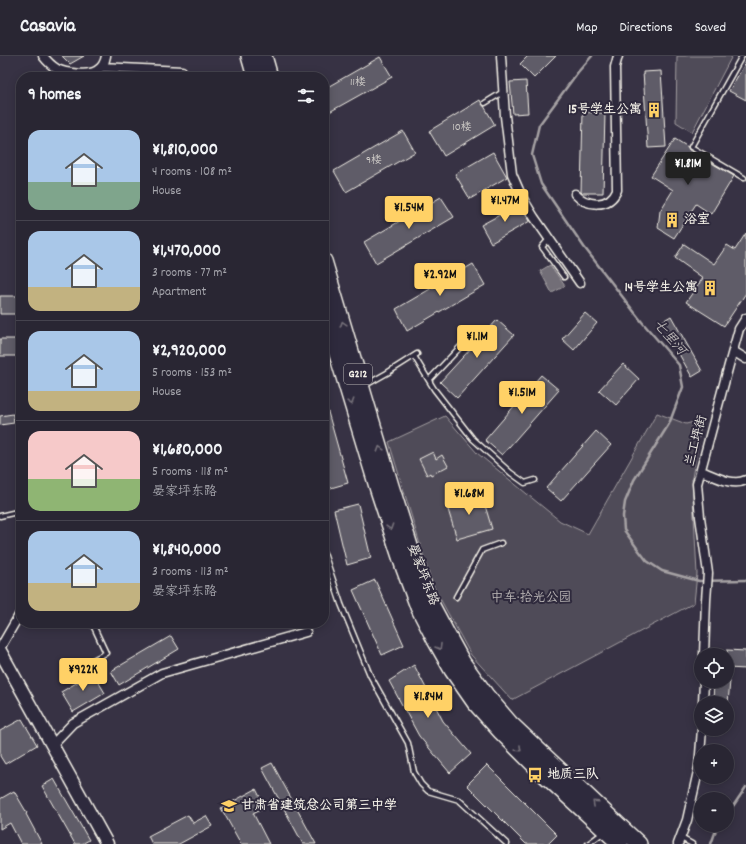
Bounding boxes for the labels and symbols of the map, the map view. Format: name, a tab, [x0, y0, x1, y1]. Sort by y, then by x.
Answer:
house number: 11楼	[350, 75, 366, 91]
place label: 15号学生公寓	[568, 101, 642, 120]
building icon: 15号学生公寓	[645, 101, 663, 119]
house number: 10楼	[452, 120, 472, 136]
pin: ¥1.81M	[655, 152, 721, 186]
house number: 9楼	[366, 153, 382, 169]
pin: ¥1.47M	[472, 189, 538, 223]
pin: ¥1.54M	[376, 196, 442, 230]
building icon: 浴室	[663, 211, 681, 229]
place label: 浴室	[684, 211, 710, 230]
pin: ¥2.92M	[407, 263, 473, 297]
place label: 14号学生公寓	[625, 279, 698, 298]
building icon: 14号学生公寓	[701, 279, 719, 297]
water label: 七里河	[648, 316, 692, 362]
one-way arrow	[339, 321, 348, 328]
pin: ¥1.1M	[449, 325, 505, 359]
road number: G212	[344, 364, 372, 384]
pin: ¥1.51M	[489, 381, 555, 415]
one-way arrow	[346, 398, 355, 405]
street label: 兰工坪街	[681, 413, 713, 469]
one-way arrow	[376, 445, 385, 452]
pin: ¥1.68M	[436, 482, 502, 516]
one-way arrow	[385, 523, 394, 530]
street label: 晏家坪东路	[401, 541, 443, 609]
park label: 中车·拾光公园	[491, 589, 571, 608]
one-way arrow	[435, 643, 442, 650]
pin: ¥922K	[55, 658, 111, 692]
pin: ¥1.84M	[395, 685, 461, 719]
one-way arrow	[514, 744, 522, 752]
bus stop icon: 地质三队	[526, 766, 544, 784]
place label: 地质三队	[547, 766, 599, 785]
school or university icon: 甘肃省建筑总公司第三中学	[220, 797, 238, 815]
place label: 甘肃省建筑总公司第三中学	[241, 797, 397, 816]
one-way arrow	[592, 800, 600, 808]

